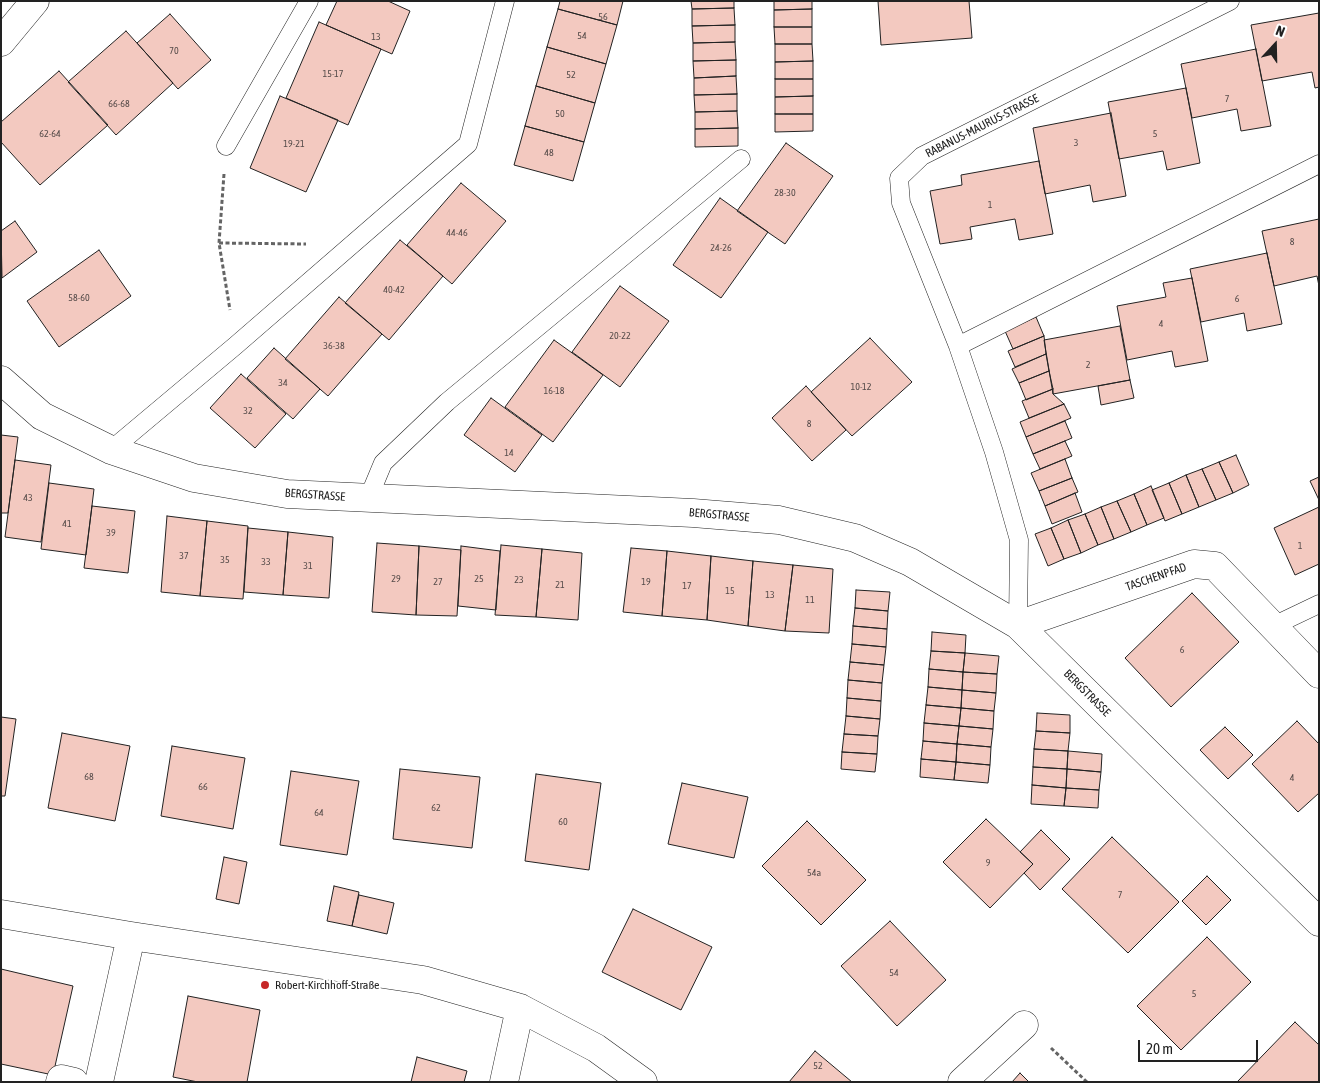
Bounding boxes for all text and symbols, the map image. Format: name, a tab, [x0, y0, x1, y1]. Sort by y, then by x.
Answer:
house number: 56	[598, 11, 608, 23]
north arrow	[1250, 20, 1300, 70]
text: N	[1274, 22, 1287, 40]
house number: 54	[577, 30, 587, 42]
house number: 13	[371, 31, 381, 43]
house number: 70	[169, 45, 179, 57]
house number: 15-17	[323, 68, 343, 80]
house number: 52	[566, 69, 576, 81]
street label: RABANUS-MAURUS-STRASSE	[923, 91, 1041, 161]
house number: 7	[1225, 93, 1229, 105]
house number: 66-68	[108, 98, 130, 110]
house number: 50	[555, 108, 565, 120]
house number: 62-64	[39, 128, 61, 140]
house number: 5	[1153, 128, 1157, 140]
house number: 3	[1074, 137, 1078, 149]
house number: 19-21	[283, 138, 305, 150]
house number: 48	[544, 147, 554, 159]
house number: 28-30	[774, 187, 796, 199]
house number: 1	[988, 199, 992, 211]
house number: 44-46	[446, 227, 468, 239]
house number: 8	[1290, 236, 1294, 248]
house number: 24-26	[710, 242, 732, 254]
house number: 40-42	[383, 284, 405, 296]
house number: 58-60	[68, 292, 90, 304]
house number: 6	[1235, 293, 1239, 305]
house number: 4	[1159, 318, 1163, 330]
house number: 20-22	[609, 330, 631, 342]
house number: 36-38	[323, 340, 345, 352]
house number: 2	[1086, 359, 1090, 371]
house number: 34	[278, 377, 288, 389]
house number: 10-12	[851, 381, 871, 393]
house number: 16-18	[544, 385, 564, 397]
house number: 32	[243, 405, 253, 417]
house number: 8	[807, 418, 811, 430]
house number: 14	[504, 447, 514, 459]
street label: BERGSTRASSE	[284, 486, 346, 504]
house number: 43	[23, 492, 33, 504]
street label: BERGSTRASSE	[688, 505, 750, 525]
house number: 41	[62, 518, 72, 530]
house number: 39	[106, 527, 116, 539]
house number: 1	[1298, 540, 1302, 552]
house number: 37	[179, 550, 189, 562]
house number: 35	[220, 554, 230, 566]
house number: 33	[261, 556, 271, 568]
house number: 31	[303, 560, 313, 572]
street label: TASCHENPFAD	[1124, 560, 1188, 594]
house number: 29	[391, 573, 401, 585]
house number: 25	[474, 573, 484, 585]
house number: 23	[514, 574, 524, 586]
house number: 27	[433, 576, 443, 588]
house number: 19	[641, 576, 651, 588]
house number: 21	[555, 579, 565, 591]
house number: 17	[682, 580, 692, 592]
house number: 15	[725, 585, 735, 597]
house number: 13	[765, 589, 775, 601]
house number: 11	[805, 594, 815, 606]
house number: 6	[1180, 644, 1184, 656]
street label: BERGSTRASSE	[1061, 667, 1113, 719]
house number: 68	[84, 771, 94, 783]
house number: 4	[1290, 772, 1294, 784]
house number: 66	[198, 781, 208, 793]
house number: 62	[431, 802, 441, 814]
house number: 64	[314, 807, 324, 819]
house number: 60	[558, 816, 568, 828]
house number: 9	[986, 857, 990, 869]
house number: 54a	[807, 867, 821, 879]
house number: 7	[1118, 889, 1122, 901]
house number: 54	[889, 967, 899, 979]
place label: Robert-Kirchhoff-Straße	[275, 978, 380, 992]
marker: Robert-Kirchhoff-Straße	[259, 979, 271, 991]
house number: 5	[1192, 988, 1196, 1000]
scale bar	[1140, 1030, 1260, 1062]
text: 20 m	[1146, 1040, 1173, 1057]
house number: 52	[813, 1060, 823, 1072]

